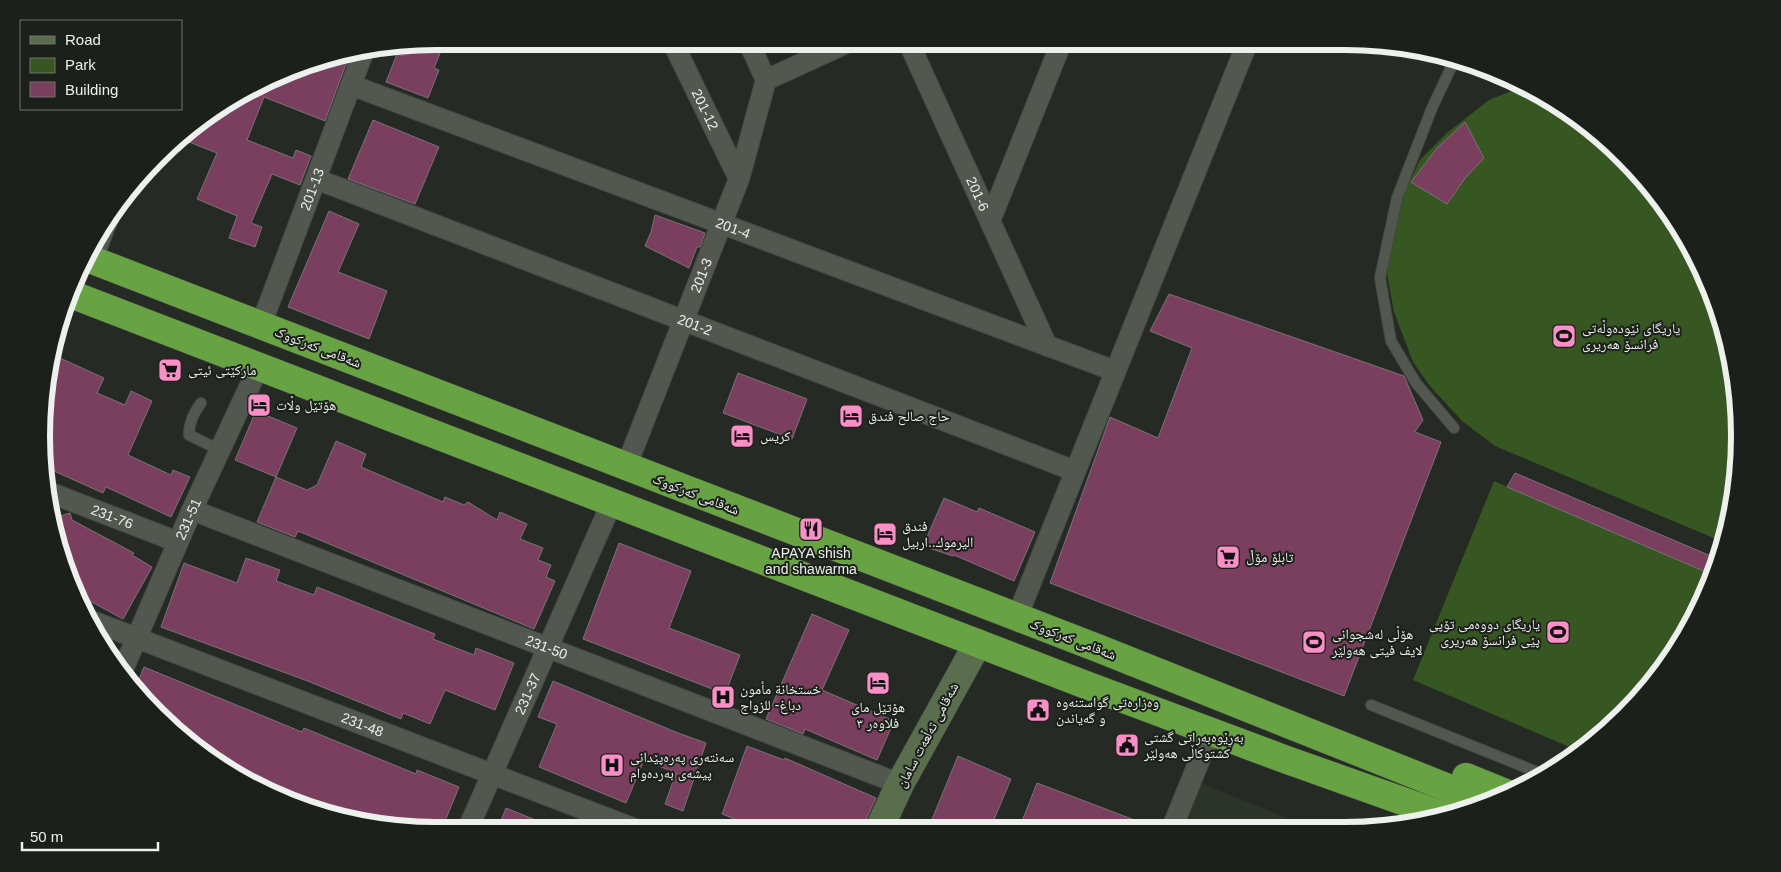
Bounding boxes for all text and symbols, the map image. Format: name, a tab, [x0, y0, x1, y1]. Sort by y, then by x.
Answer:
legend	[20, 20, 182, 110]
text: Road	[65, 31, 101, 48]
text: Park	[65, 56, 96, 73]
text: Building	[65, 81, 118, 98]
street label: 201-12	[688, 86, 722, 133]
street label: 201-13	[297, 166, 327, 212]
street label: 201-6	[963, 174, 992, 214]
street label: 201-4	[714, 214, 753, 242]
street label: 201-3	[687, 255, 715, 295]
street label: 201-2	[675, 311, 715, 339]
place label: یاریگای نێودەوڵەتی فرانسۆ هەریری	[1582, 319, 1680, 353]
street label: شەقامی کەرکووک	[272, 323, 364, 372]
sports icon: یاریگای نێودەوڵەتی فرانسۆ هەریری	[1551, 323, 1577, 349]
supermarket icon: مارکێتی ئیتی	[157, 357, 183, 383]
place label: مارکێتی ئیتی	[188, 362, 256, 379]
hotel icon: هۆتێل وڵات	[246, 392, 272, 418]
place label: هۆتێل وڵات	[276, 395, 336, 414]
hotel icon: حاج صالح فندق	[838, 403, 864, 429]
place label: حاج صالح فندق	[868, 408, 950, 426]
hotel icon: كريس	[729, 423, 755, 449]
place label: كريس	[760, 428, 791, 445]
street label: شەقامی کەرکووک	[650, 470, 742, 519]
street label: 231-51	[172, 495, 204, 542]
street label: 231-76	[89, 501, 136, 532]
restaurant icon: APAYA shish and shawarma	[798, 516, 824, 542]
place label: فندق اليرموك..اربيل	[902, 518, 973, 551]
hotel icon: فندق اليرموك..اربيل	[872, 521, 898, 547]
supermarket icon: تابلۆ مۆڵ	[1215, 544, 1241, 570]
place label: APAYA shish and shawarma	[765, 545, 857, 577]
place label: تابلۆ مۆڵ	[1246, 549, 1294, 566]
street label: شەقامی کەرکووک	[1027, 615, 1119, 664]
place label: یاریگای دووەمی تۆپی پێی فرانسۆ هەریری	[1429, 616, 1540, 649]
sports icon: یاریگای دووەمی تۆپی پێی فرانسۆ هەریری	[1545, 619, 1571, 645]
place label: هۆڵی لەشجوانی لایف فیتی هەولێر	[1331, 625, 1423, 659]
sports icon: هۆڵی لەشجوانی لایف فیتی هەولێر	[1301, 629, 1327, 655]
street label: 231-50	[523, 632, 570, 663]
street label: 231-37	[511, 670, 544, 717]
hotel icon: هۆتێل مای فلاوەر ٣	[865, 670, 891, 696]
street label: شەقامی تەڵعەت سامان	[892, 679, 962, 791]
place label: خستخانة مأمون دباغ- للزواج	[740, 681, 821, 715]
hospital icon: خستخانة مأمون دباغ- للزواج	[710, 684, 736, 710]
place label: وەزارەتی گواستنەوە و گەیاندن	[1056, 694, 1159, 727]
public building icon: وەزارەتی گواستنەوە و گەیاندن	[1025, 697, 1051, 723]
place label: هۆتێل مای فلاوەر ٣	[851, 699, 905, 732]
street label: 231-48	[339, 709, 386, 740]
place label: بەڕێوەبەراتی گشتی کشتوکاڵی هەولێر	[1143, 729, 1244, 762]
public building icon: بەڕێوەبەراتی گشتی کشتوکاڵی هەولێر	[1114, 732, 1140, 758]
place label: سەنتەری پەرەپێدانی پیشەی بەردەوام	[630, 749, 734, 783]
hospital icon: سەنتەری پەرەپێدانی پیشەی بەردەوام	[599, 752, 625, 778]
scale bar	[22, 820, 159, 852]
text: 50 m	[30, 828, 63, 845]

